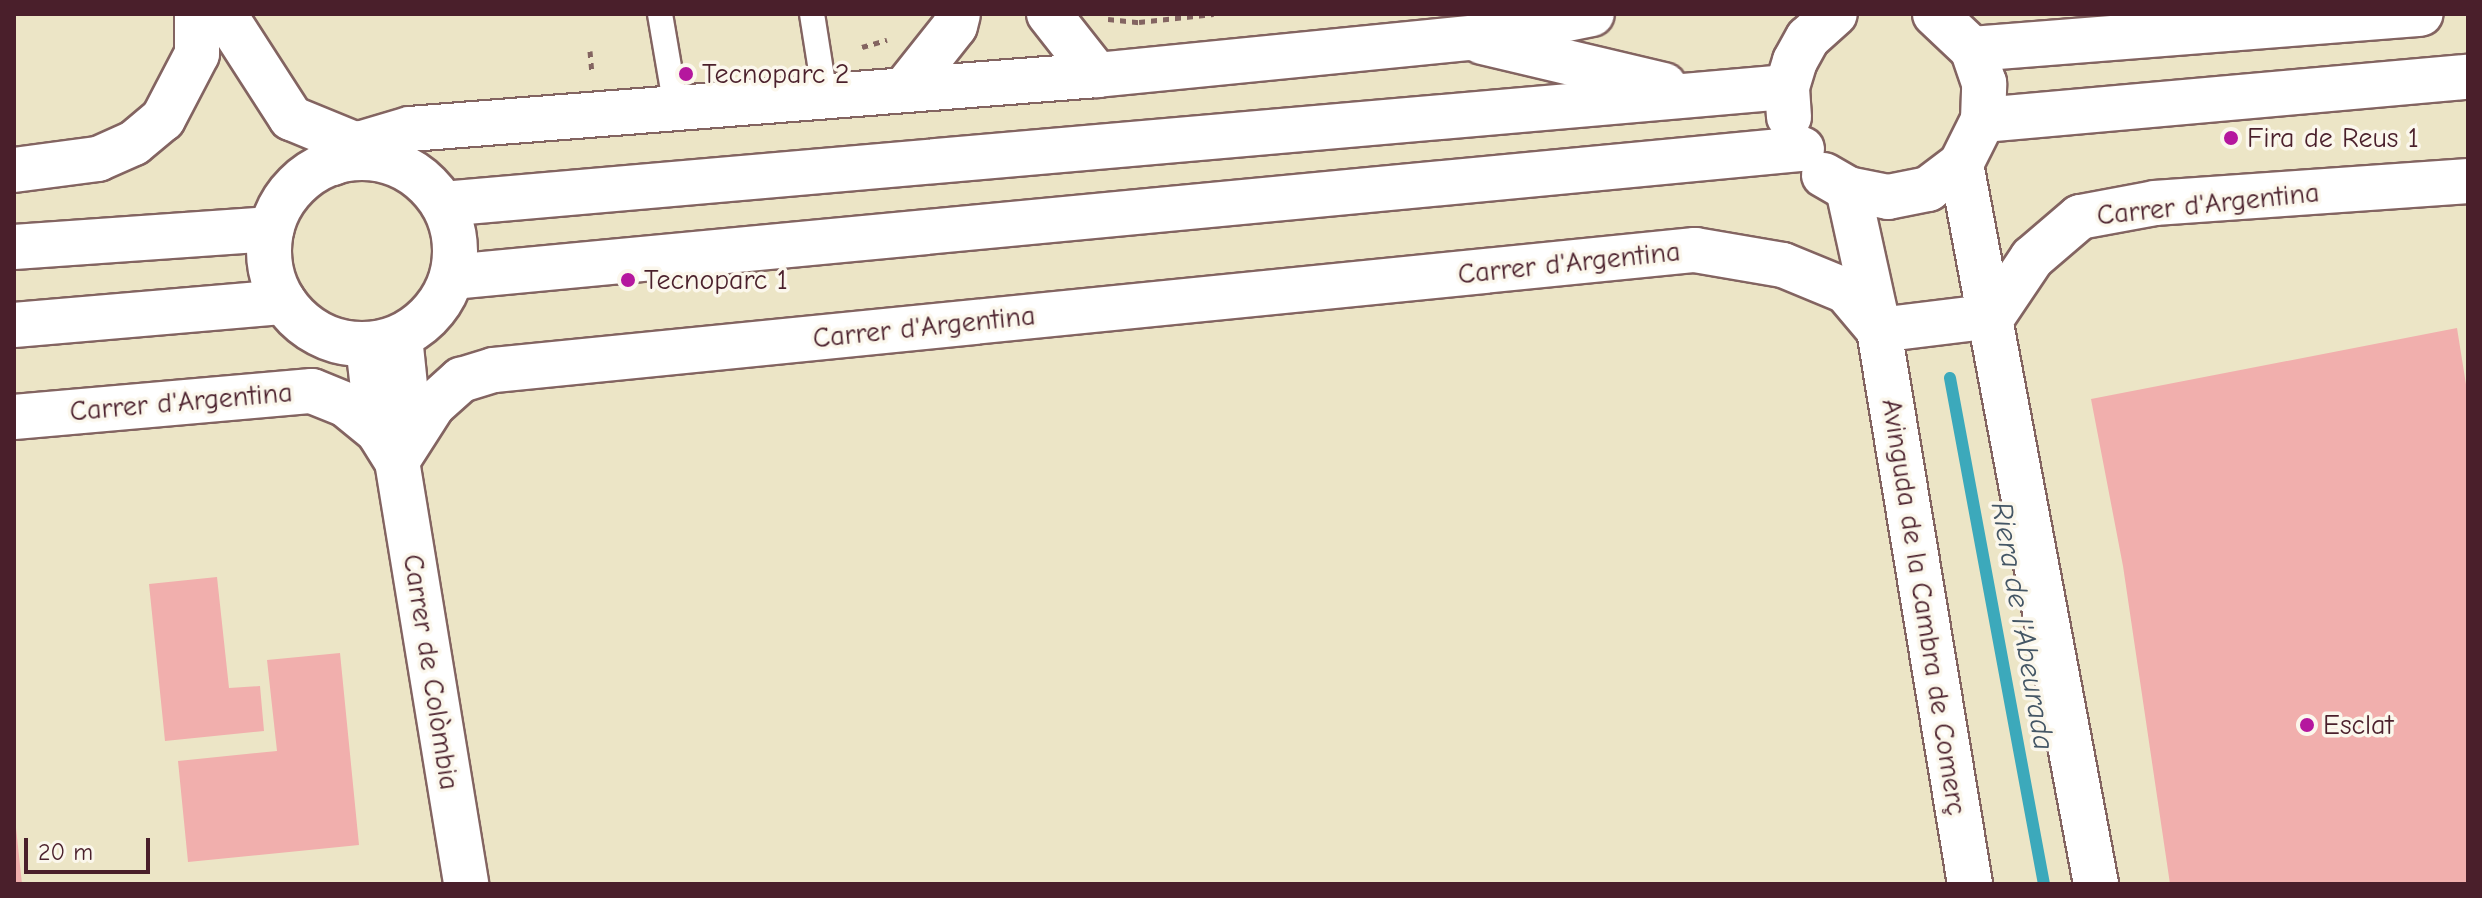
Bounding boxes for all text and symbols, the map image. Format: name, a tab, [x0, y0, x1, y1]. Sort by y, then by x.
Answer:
place label: Tecnoparc 2	[702, 57, 849, 91]
marker: Tecnoparc 2	[677, 65, 695, 83]
place label: Fira de Reus 1	[2247, 121, 2419, 155]
marker: Fira de Reus 1	[2222, 129, 2240, 147]
street label: Carrer d'Argentina	[2095, 176, 2321, 232]
street label: Carrer d'Argentina	[1456, 235, 1682, 291]
place label: Tecnoparc 1	[644, 263, 788, 297]
marker: Tecnoparc 1	[619, 271, 637, 289]
street label: Carrer d'Argentina	[811, 299, 1037, 355]
street label: Carrer d'Argentina	[68, 376, 294, 428]
street label: Avinguda de la Cambra de Comerç	[1874, 396, 1974, 818]
water label: Riera de l'Abeurada	[1982, 499, 2062, 753]
street label: Carrer de Colòmbia	[396, 552, 466, 792]
place label: Esclat	[2323, 708, 2394, 742]
marker: Esclat	[2298, 716, 2316, 734]
scale bar	[28, 822, 154, 872]
text: 20 m	[38, 838, 93, 866]

